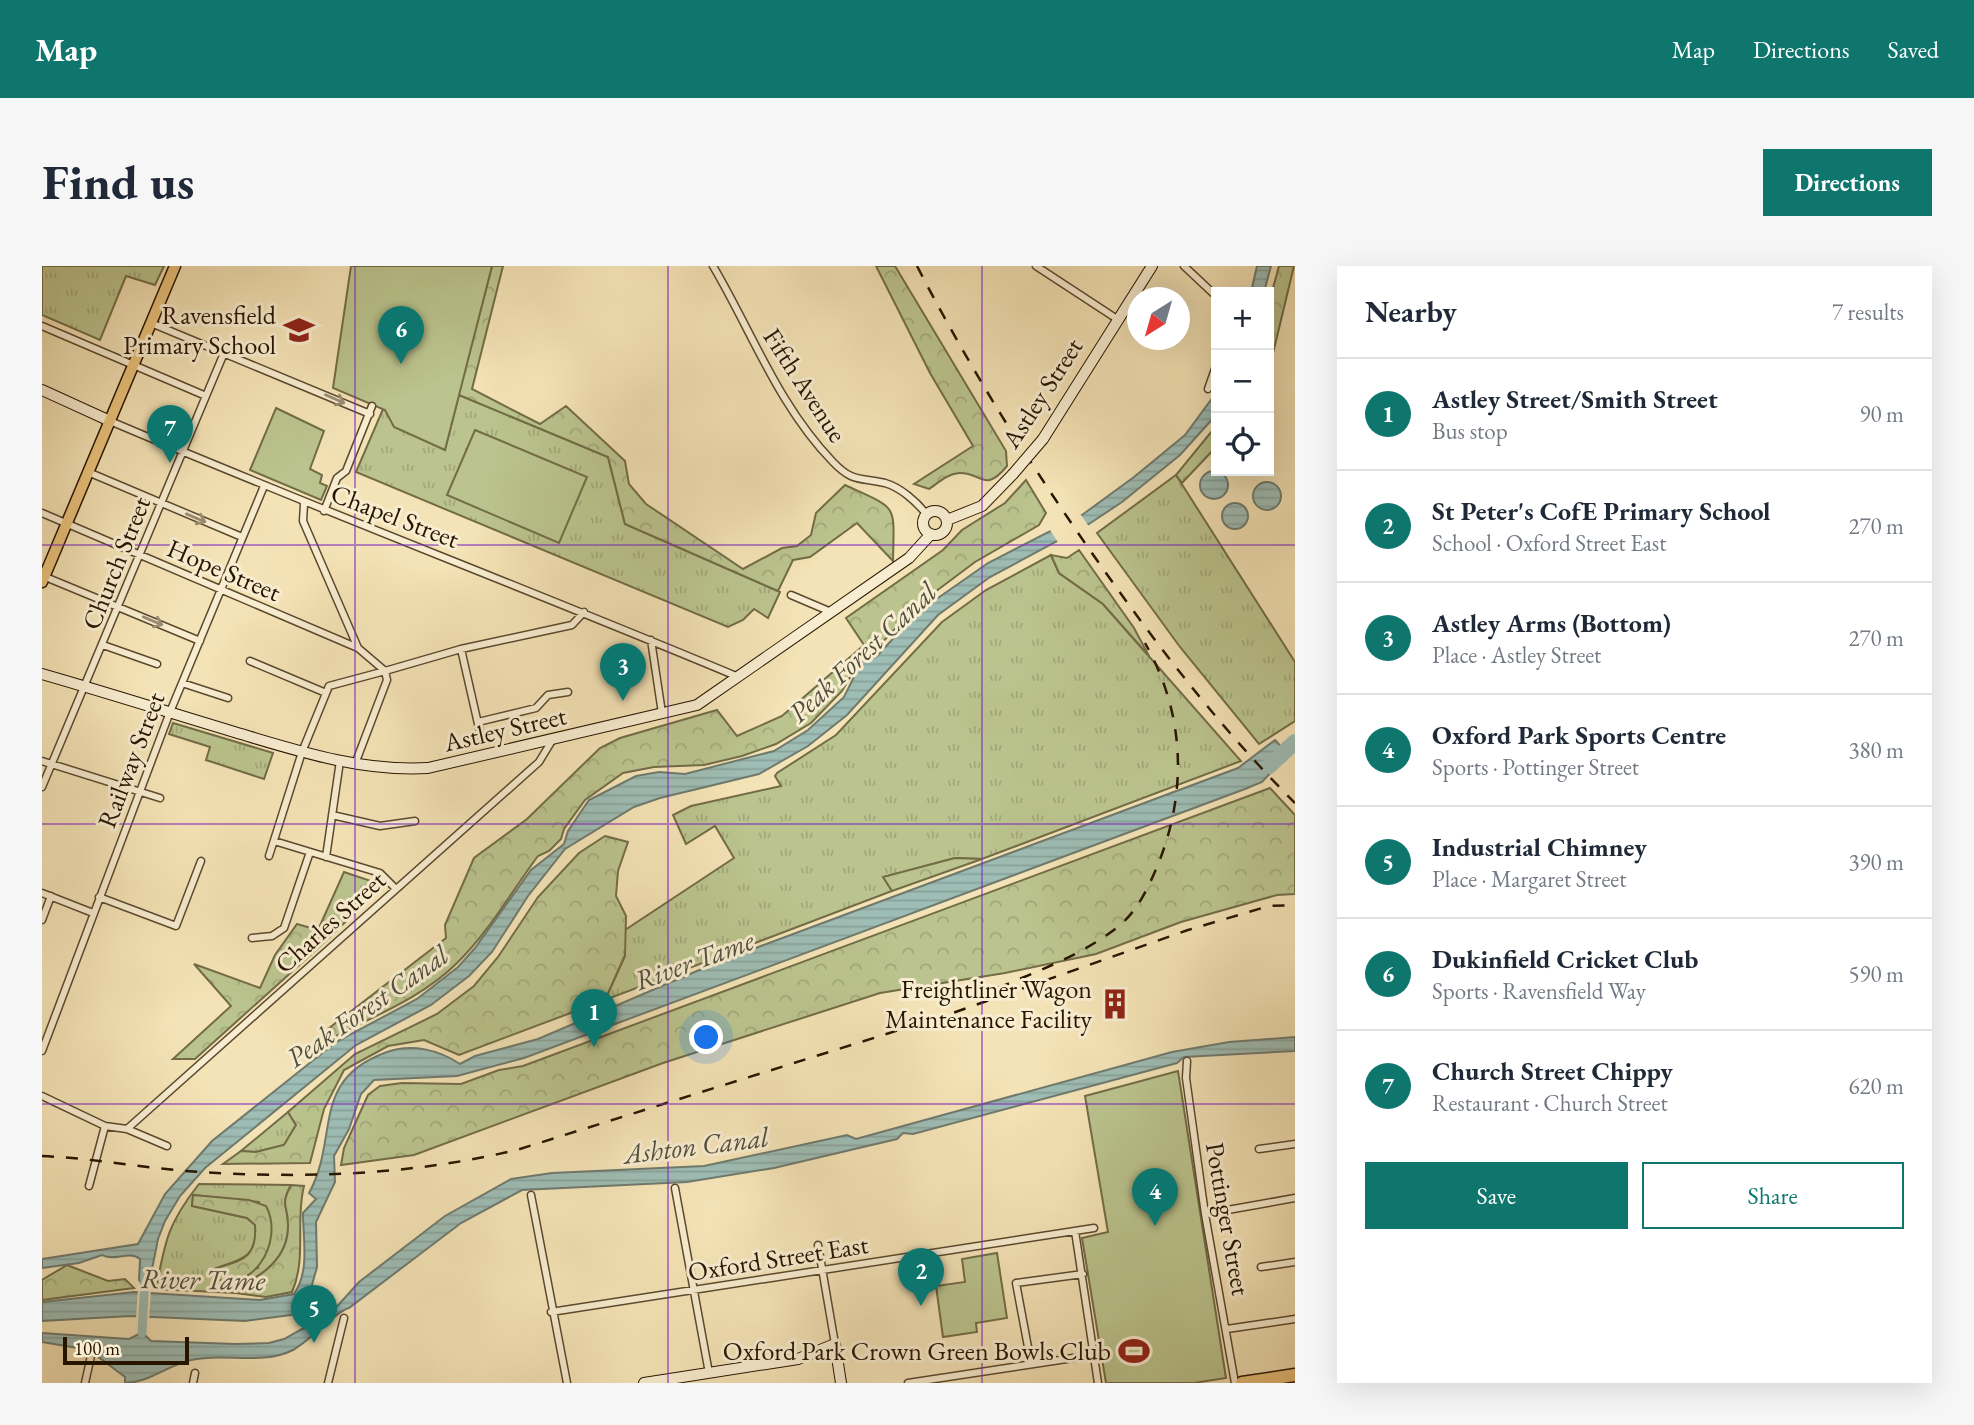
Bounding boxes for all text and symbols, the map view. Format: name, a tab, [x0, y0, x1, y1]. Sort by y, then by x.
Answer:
text: Map	[35, 28, 97, 71]
text: Map	[1672, 34, 1715, 65]
text: Directions	[1753, 34, 1850, 65]
text: Saved	[1888, 34, 1939, 65]
button: Directions	[1763, 149, 1932, 216]
text: Find us	[42, 150, 194, 214]
north arrow	[1127, 287, 1190, 350]
map controls	[1211, 287, 1274, 476]
button: +	[1211, 287, 1274, 350]
text: Nearby	[1365, 292, 1457, 331]
text: 7 results	[1832, 297, 1904, 327]
place label: Ravensfield Primary School	[123, 298, 277, 362]
pin: 6	[378, 306, 424, 364]
school or university icon: Ravensfield Primary School	[282, 313, 316, 347]
street label: Fifth Avenue	[756, 322, 854, 448]
street label: Astley Street	[993, 331, 1090, 455]
button: −	[1211, 350, 1274, 413]
text: Astley Street/Smith Street	[1432, 382, 1718, 416]
one-way arrow	[324, 393, 345, 406]
text: 1	[1382, 399, 1394, 429]
text: 90 m	[1859, 399, 1904, 429]
pin: 7	[147, 405, 193, 463]
button: locate	[1211, 413, 1274, 476]
text: Bus stop	[1432, 416, 1508, 446]
street label: Chapel Street	[326, 476, 464, 556]
street label: Church Street	[74, 491, 158, 635]
text: St Peter's CofE Primary School	[1432, 494, 1771, 528]
text: 2	[1382, 511, 1394, 541]
text: 270 m	[1848, 511, 1904, 541]
one-way arrow	[185, 512, 206, 525]
text: School · Oxford Street East	[1432, 528, 1667, 558]
street label: Hope Street	[162, 531, 286, 609]
water label: Peak Forest Canal	[780, 573, 945, 730]
text: Astley Arms (Bottom)	[1432, 606, 1671, 640]
one-way arrow	[141, 615, 163, 628]
text: 3	[1382, 623, 1394, 653]
text: 270 m	[1848, 623, 1904, 653]
text: Place · Astley Street	[1432, 640, 1601, 670]
pin: 3	[600, 643, 646, 701]
street label: Railway Street	[90, 687, 172, 833]
street label: Astley Street	[439, 698, 570, 760]
text: Oxford Park Sports Centre	[1432, 718, 1726, 752]
text: 4	[1382, 735, 1394, 765]
text: 380 m	[1848, 735, 1904, 765]
text: Sports · Pottinger Street	[1432, 752, 1639, 782]
text: Industrial Chimney	[1432, 830, 1647, 864]
text: 5	[1382, 847, 1394, 877]
text: 390 m	[1848, 847, 1904, 877]
street label: Charles Street	[267, 863, 393, 981]
text: Place · Margaret Street	[1432, 864, 1626, 894]
water label: River Tame	[629, 922, 759, 998]
water label: Peak Forest Canal	[279, 936, 456, 1075]
text: Dukinfield Cricket Club	[1432, 942, 1698, 976]
text: 6	[1382, 959, 1394, 989]
text: 590 m	[1848, 959, 1904, 989]
place label: Freightliner Wagon Maintenance Facility	[885, 972, 1093, 1036]
text: Sports · Ravensfield Way	[1432, 976, 1646, 1006]
building icon: Freightliner Wagon Maintenance Facility	[1098, 987, 1132, 1021]
pin: 1	[571, 989, 617, 1047]
your location	[689, 1020, 723, 1054]
text: Church Street Chippy	[1432, 1054, 1673, 1088]
text: 7	[1382, 1071, 1394, 1101]
text: 620 m	[1848, 1071, 1904, 1101]
text: Restaurant · Church Street	[1432, 1088, 1668, 1118]
water label: Ashton Canal	[620, 1118, 771, 1172]
street label: Pottinger Street	[1198, 1140, 1258, 1298]
button: Save	[1365, 1162, 1628, 1229]
button: Share	[1642, 1162, 1904, 1229]
pin: 4	[1132, 1168, 1178, 1226]
street label: Oxford Street East	[686, 1227, 870, 1289]
pin: 2	[898, 1248, 944, 1306]
water label: River Tame	[140, 1260, 266, 1298]
pin: 5	[291, 1285, 337, 1343]
scale bar	[63, 1334, 189, 1366]
place label: Oxford Park Crown Green Bowls Club	[723, 1334, 1111, 1368]
sports icon: Oxford Park Crown Green Bowls Club	[1117, 1334, 1151, 1368]
text: 100 m	[74, 1336, 120, 1361]

